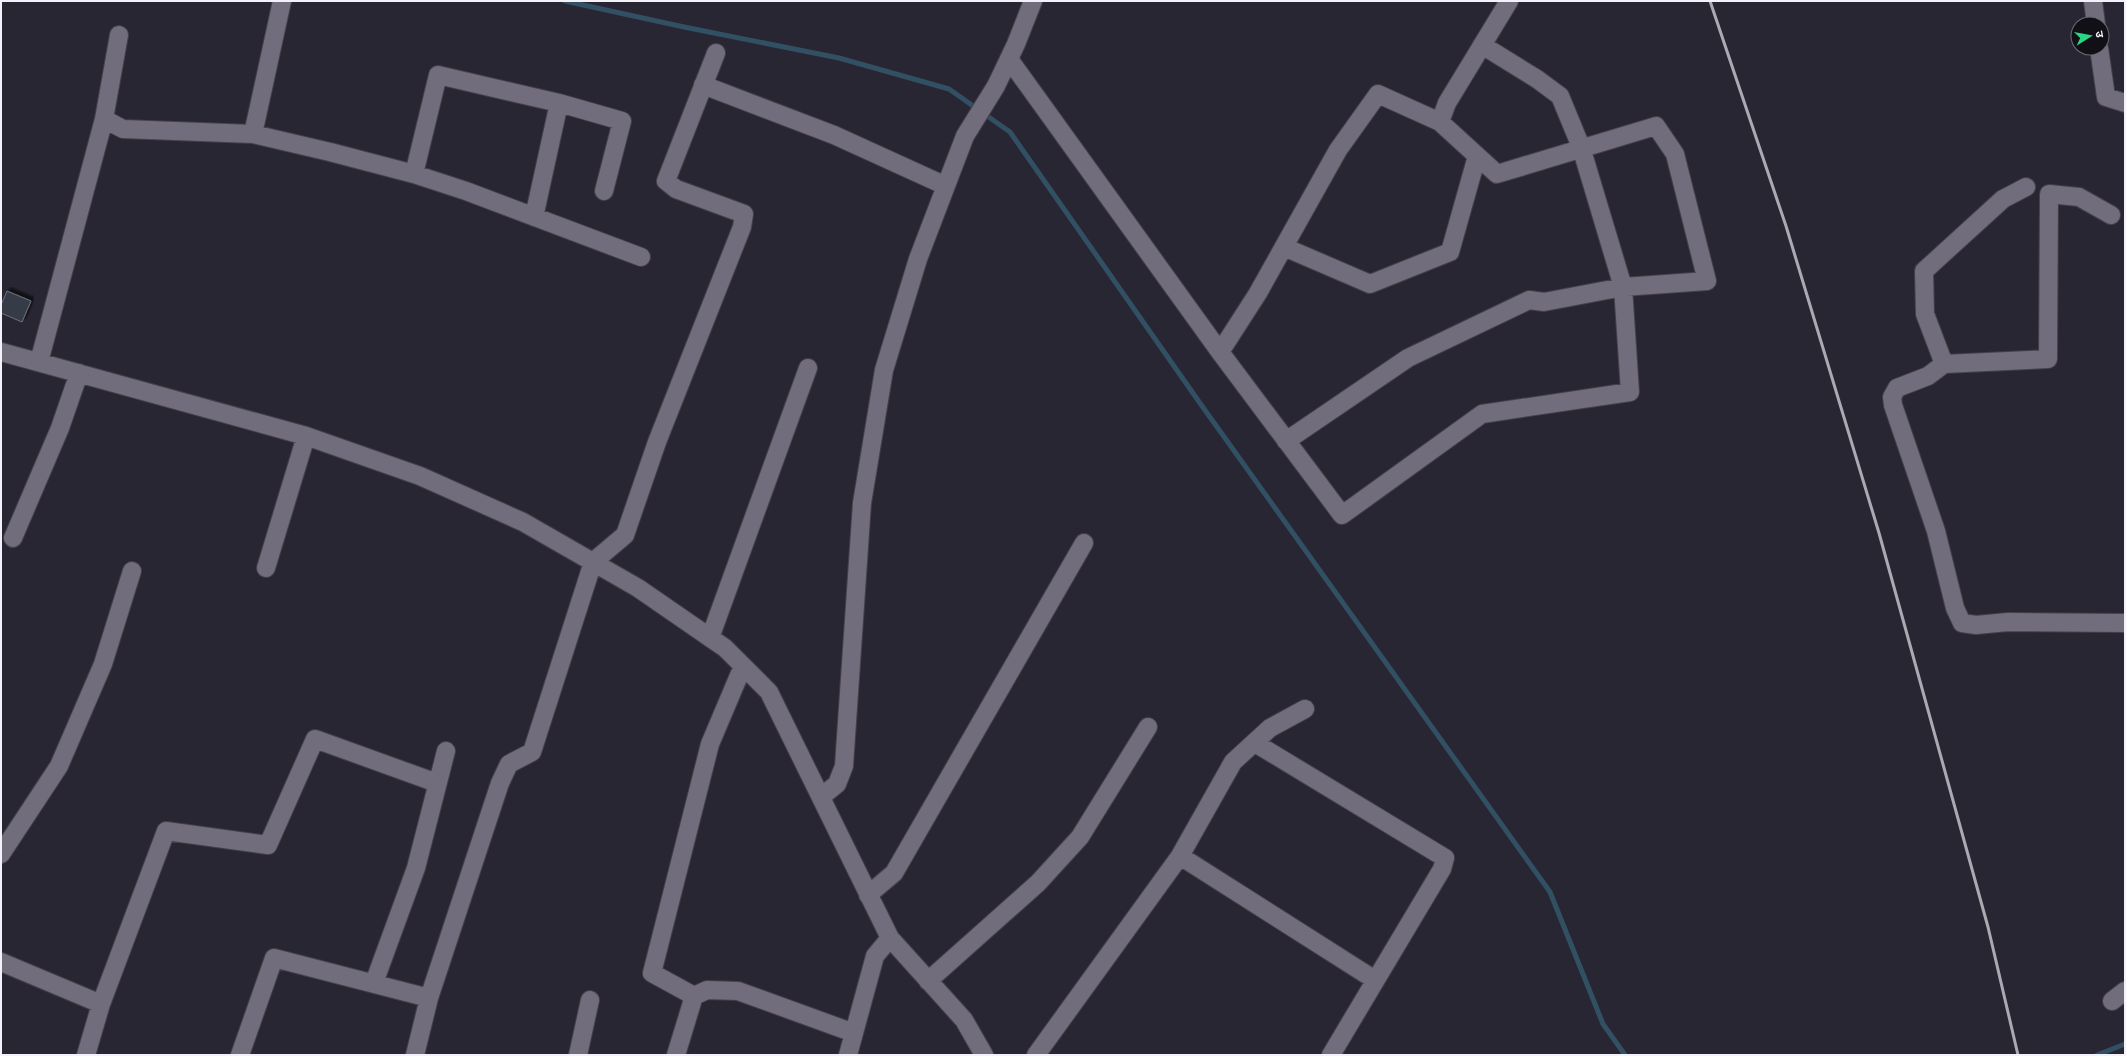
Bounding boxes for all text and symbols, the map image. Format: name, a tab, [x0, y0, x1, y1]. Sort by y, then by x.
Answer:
north arrow	[2070, 16, 2110, 56]
text: उ	[2092, 30, 2106, 39]

